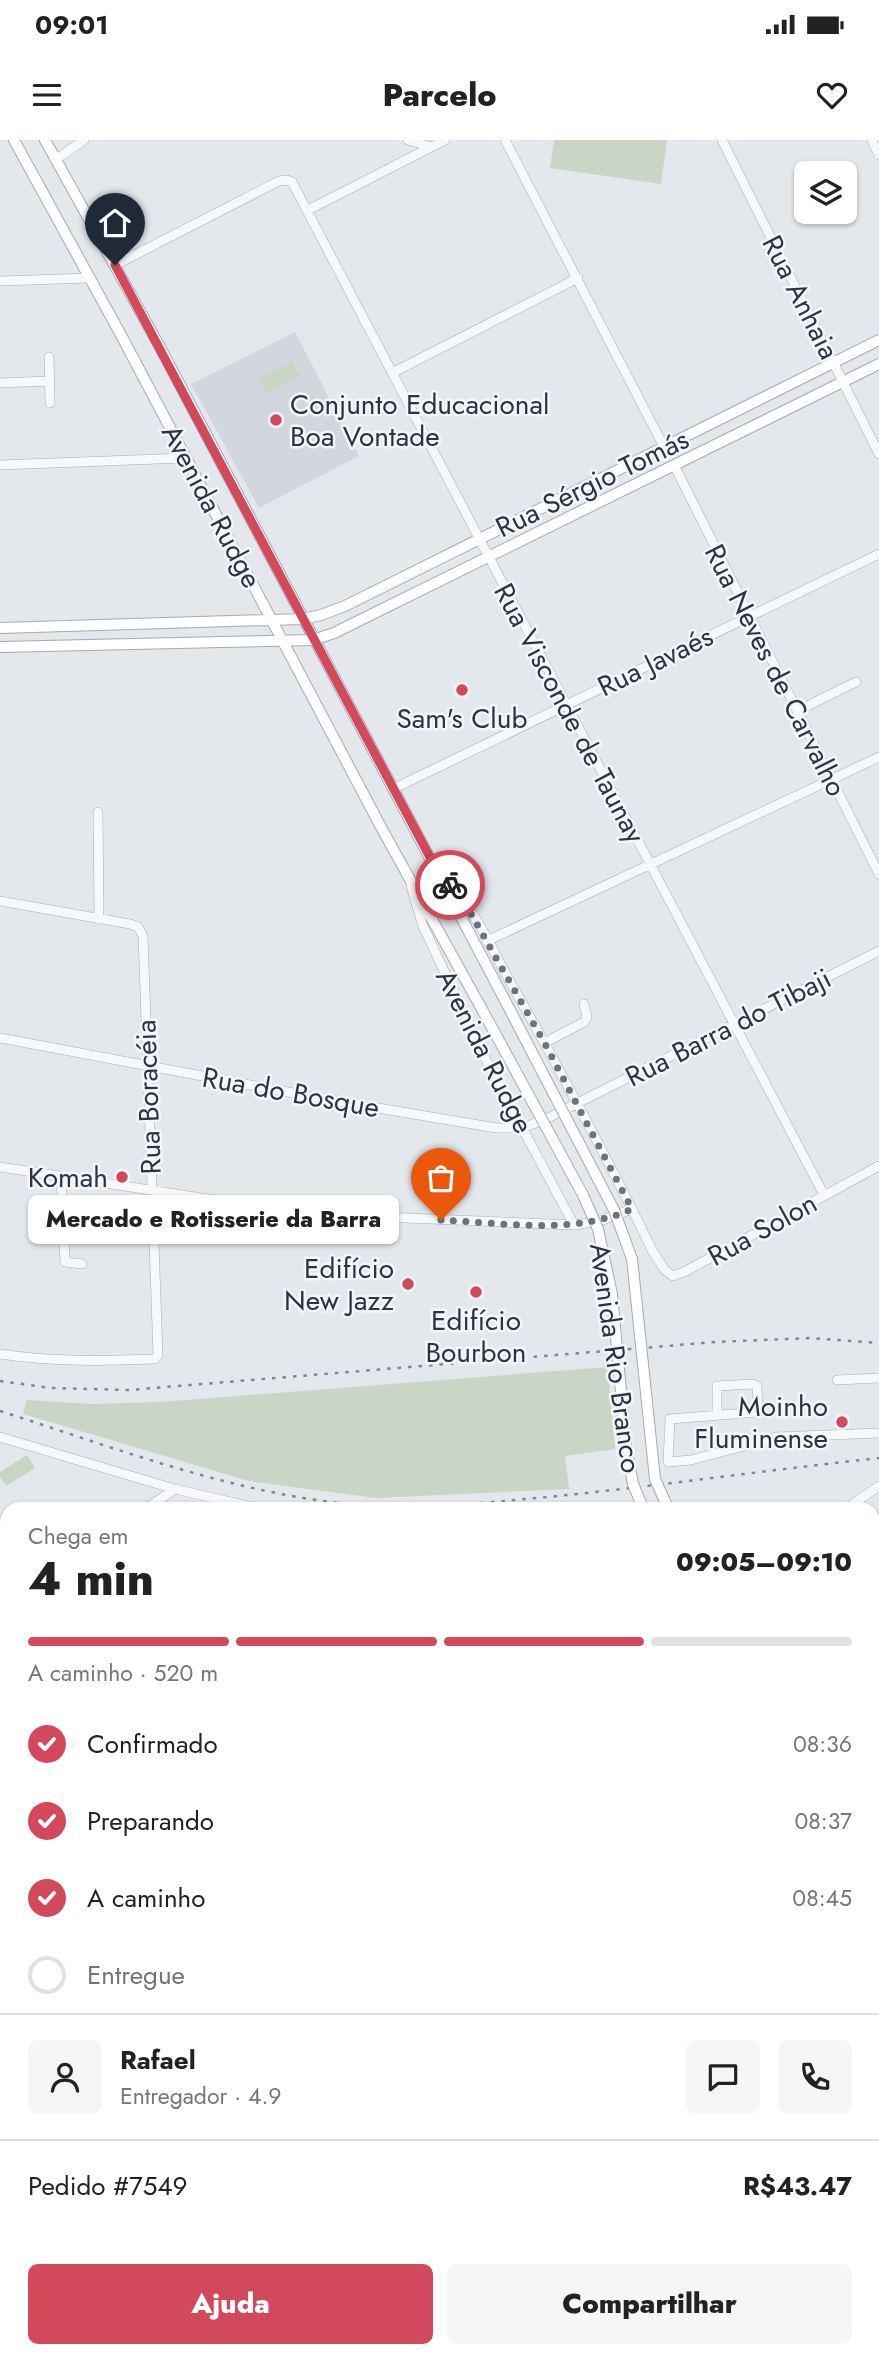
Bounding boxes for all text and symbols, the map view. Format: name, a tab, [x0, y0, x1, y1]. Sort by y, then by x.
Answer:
text: 09:01	[35, 6, 108, 44]
text: Parcelo	[383, 72, 496, 118]
icon: menu	[28, 76, 66, 114]
icon: heart	[813, 76, 851, 114]
map controls	[794, 161, 857, 224]
button: layers	[794, 161, 857, 224]
pin	[85, 193, 145, 265]
icon: home	[96, 204, 134, 242]
street label: Rua Anhaia	[752, 228, 849, 366]
place label: Conjunto Educacional Boa Vontade	[290, 384, 549, 457]
marker: Conjunto Educacional Boa Vontade	[268, 412, 284, 428]
street label: Avenida Rudge	[151, 417, 272, 595]
street label: Rua Sérgio Tomás	[489, 419, 696, 548]
street label: Rua Neves de Carvalho	[694, 537, 857, 803]
street label: Rua Visconde de Taunay	[484, 576, 656, 851]
street label: Rua Javaés	[591, 616, 720, 707]
marker: Sam's Club	[454, 682, 470, 698]
place label: Sam's Club	[397, 698, 527, 739]
courier	[415, 850, 485, 920]
icon: bike	[431, 866, 469, 904]
street label: Rua Barra do Tibaji	[618, 958, 838, 1097]
street label: Avenida Rudge	[425, 962, 544, 1141]
street label: Rua Boracéia	[125, 1019, 172, 1175]
street label: Rua do Bosque	[199, 1057, 383, 1128]
pin	[411, 1148, 471, 1220]
place label: Komah	[28, 1157, 108, 1198]
icon: bag	[422, 1159, 460, 1197]
marker: Komah	[114, 1169, 130, 1185]
street label: Rua Solon	[700, 1183, 824, 1276]
callout: Mercado e Rotisserie da Barra	[28, 1196, 399, 1244]
text: Mercado e Rotisserie da Barra	[46, 1202, 381, 1236]
street label: Avenida Rio Branco	[579, 1240, 652, 1476]
place label: Edifício New Jazz	[284, 1248, 394, 1321]
marker: Edifício New Jazz	[400, 1276, 416, 1292]
marker: Edifício Bourbon	[468, 1284, 484, 1300]
place label: Edifício Bourbon	[425, 1300, 527, 1373]
place label: Moinho Fluminense	[694, 1386, 828, 1459]
marker: Moinho Fluminense	[834, 1414, 850, 1430]
text: Chega em	[28, 1519, 129, 1553]
text: 09:05–09:10	[676, 1543, 852, 1581]
text: 4 min	[28, 1546, 154, 1612]
text: A caminho · 520 m	[28, 1656, 218, 1690]
icon: check	[28, 1725, 66, 1763]
text: Confirmado	[87, 1725, 218, 1763]
text: 08:36	[793, 1727, 852, 1761]
icon: check	[28, 1802, 66, 1840]
text: Preparando	[87, 1802, 214, 1840]
text: 08:37	[794, 1804, 852, 1838]
icon: check	[28, 1879, 66, 1917]
text: A caminho	[87, 1879, 205, 1917]
text: 08:45	[792, 1881, 852, 1915]
text: Entregue	[87, 1956, 185, 1994]
button: person	[28, 2040, 102, 2114]
button: chat	[686, 2040, 760, 2114]
button: phone	[778, 2040, 852, 2114]
text: Rafael	[120, 2041, 196, 2079]
text: Entregador · 4.9	[120, 2079, 282, 2113]
text: Pedido #7549	[28, 2167, 187, 2205]
text: R$43.47	[743, 2167, 852, 2205]
button: Ajuda	[28, 2264, 433, 2344]
button: Compartilhar	[447, 2264, 852, 2344]

